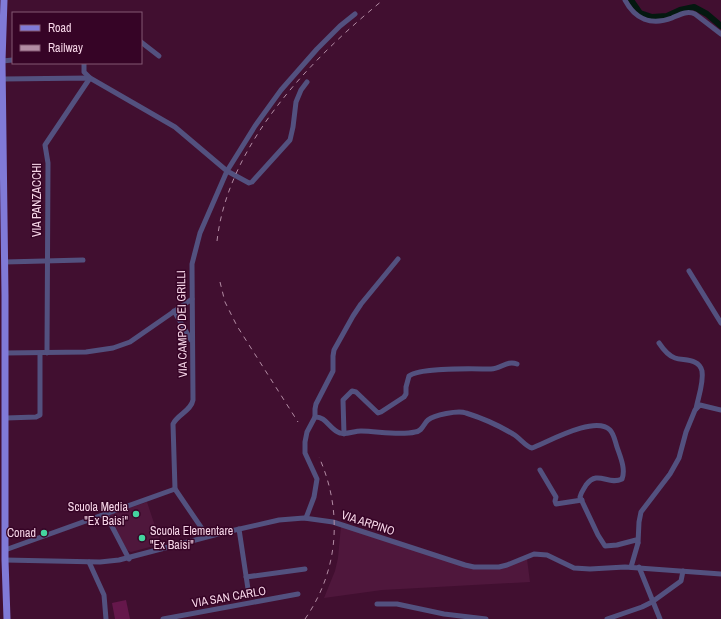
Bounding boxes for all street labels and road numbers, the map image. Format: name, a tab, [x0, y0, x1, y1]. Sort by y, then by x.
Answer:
street label: VIA PANZACCHI	[29, 163, 45, 237]
street label: VIA CAMPO DEI GRILLI	[173, 270, 191, 378]
street label: VIA ARPINO	[339, 507, 397, 539]
street label: VIA SAN CARLO	[191, 583, 268, 611]

